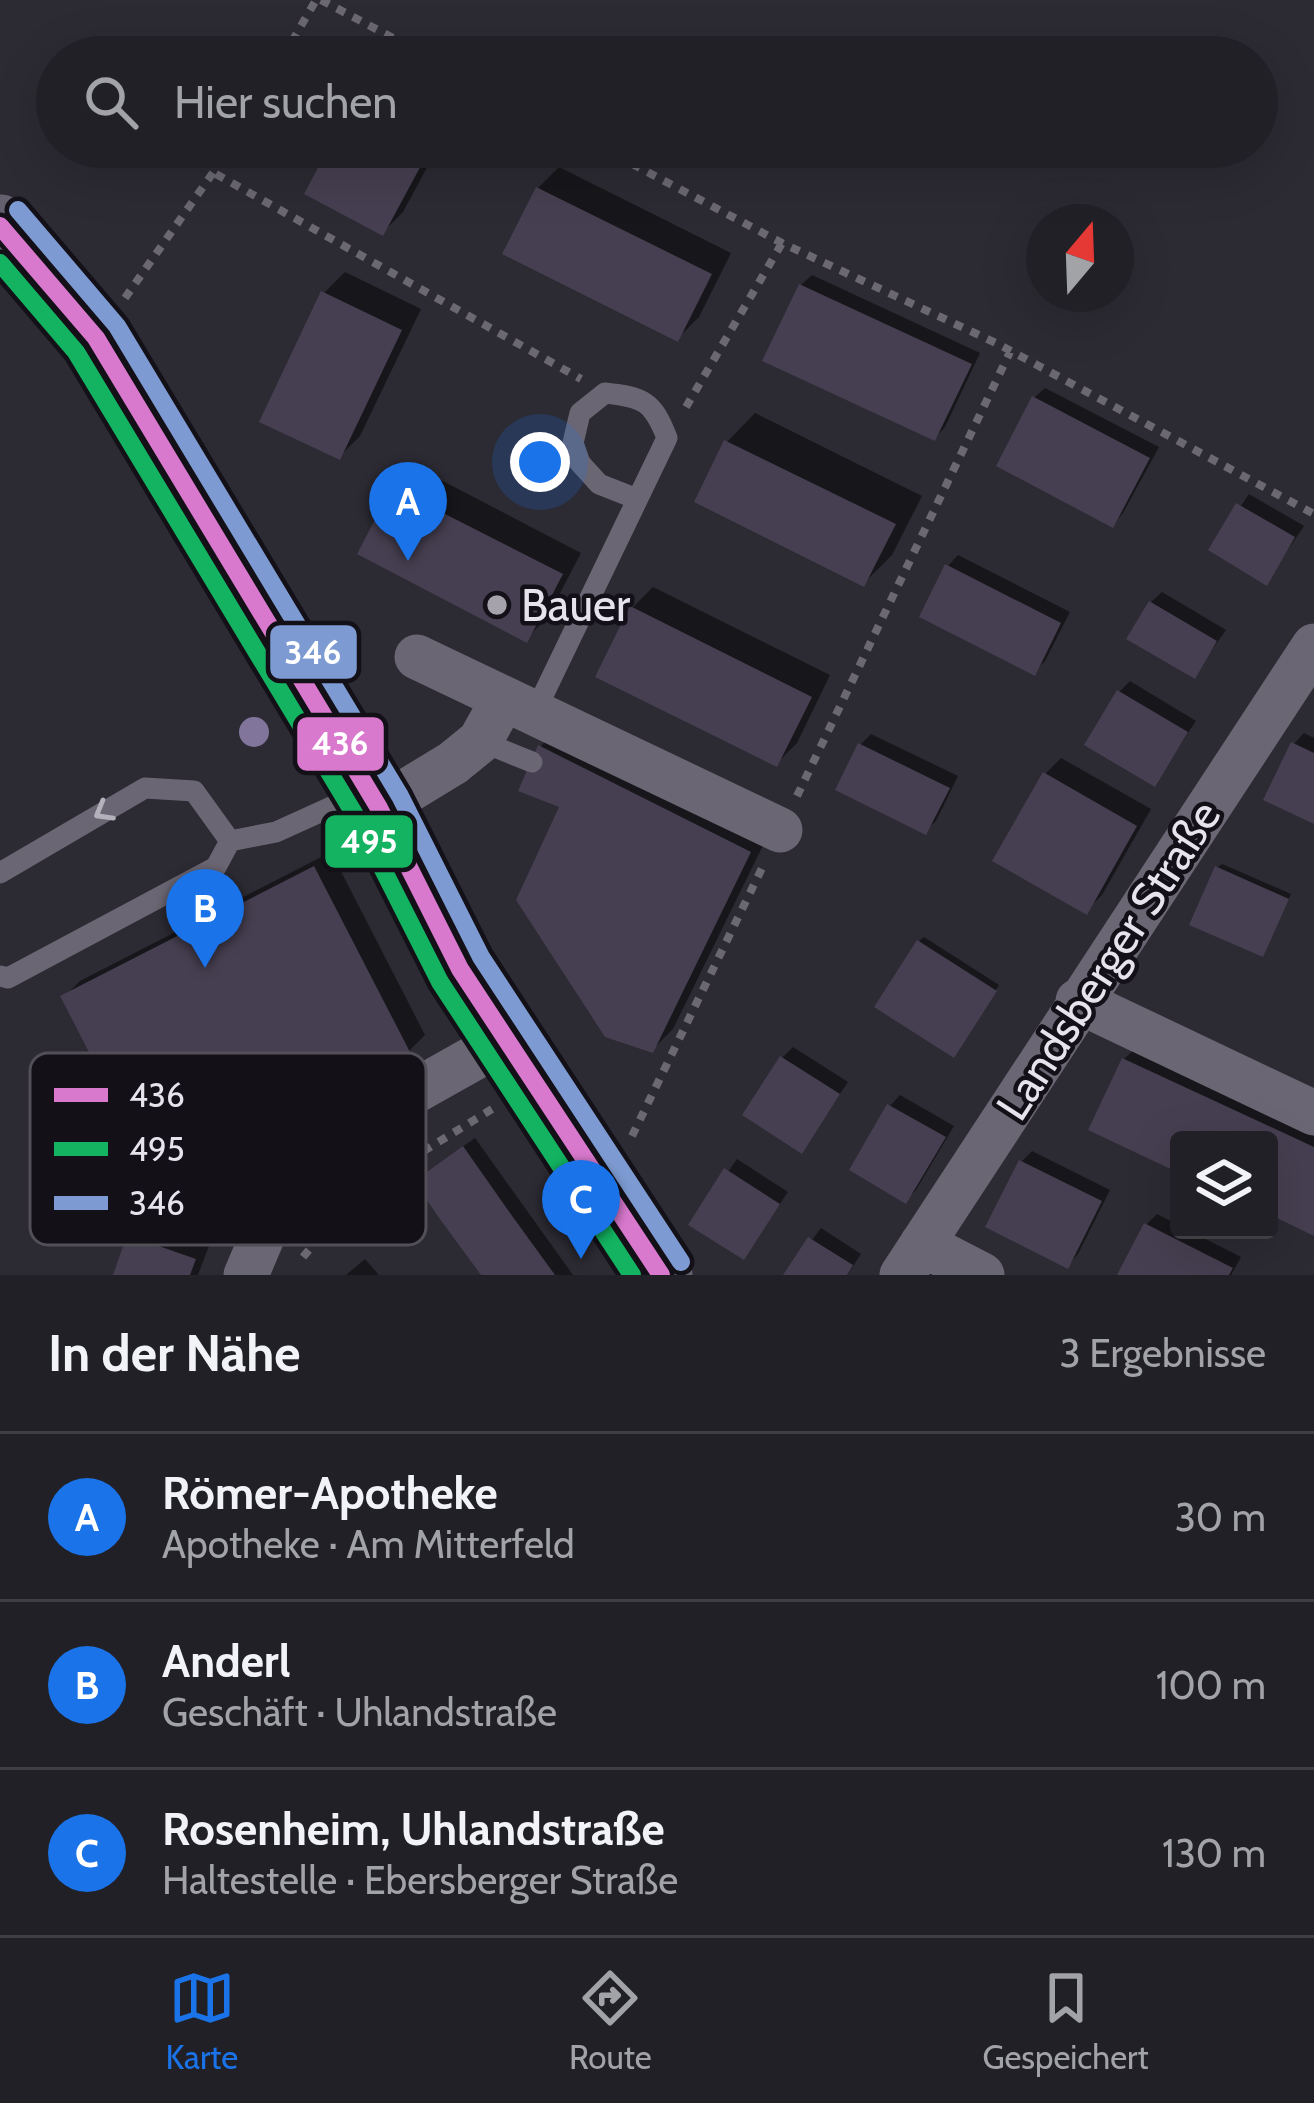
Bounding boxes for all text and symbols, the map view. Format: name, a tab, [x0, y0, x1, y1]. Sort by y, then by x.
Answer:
search box	[36, 36, 1278, 168]
icon: search	[78, 69, 144, 135]
text: Hier suchen	[174, 75, 398, 129]
north arrow	[1026, 204, 1134, 312]
your location	[510, 432, 570, 492]
pin: A	[369, 462, 447, 561]
place label: Bauer	[521, 578, 631, 632]
marker: Bauer	[484, 592, 510, 618]
line badge: 346	[268, 623, 359, 681]
text: 346	[285, 632, 341, 672]
line badge: 436	[295, 715, 386, 773]
text: 436	[312, 723, 368, 763]
street label: Landsberger Straße	[985, 790, 1231, 1130]
one-way arrow	[94, 798, 116, 821]
line badge: 495	[323, 813, 415, 870]
text: 495	[341, 821, 397, 861]
pin: B	[166, 869, 244, 968]
legend	[30, 1053, 426, 1245]
text: 436	[129, 1075, 185, 1115]
text: 495	[129, 1129, 185, 1169]
map controls	[1170, 1131, 1278, 1239]
button: layers	[1170, 1131, 1278, 1239]
pin: C	[542, 1160, 620, 1259]
text: 346	[129, 1183, 185, 1223]
text: In der Nähe	[48, 1322, 301, 1384]
text: 3 Ergebnisse	[1059, 1329, 1266, 1377]
text: Römer-Apotheke	[162, 1466, 498, 1520]
text: A	[75, 1493, 99, 1541]
text: 30 m	[1175, 1493, 1266, 1541]
text: Apotheke · Am Mitterfeld	[162, 1520, 575, 1568]
text: Anderl	[162, 1634, 291, 1688]
text: B	[75, 1661, 99, 1709]
text: 100 m	[1156, 1661, 1266, 1709]
text: Geschäft · Uhlandstraße	[162, 1688, 557, 1736]
text: Rosenheim, Uhlandstraße	[162, 1802, 665, 1856]
text: C	[75, 1829, 99, 1877]
text: 130 m	[1162, 1829, 1266, 1877]
text: Haltestelle · Ebersberger Straße	[162, 1856, 678, 1904]
tab: Karte	[165, 1965, 238, 2077]
tab: Route	[569, 1965, 652, 2077]
tab: Gespeichert	[982, 1965, 1149, 2077]

